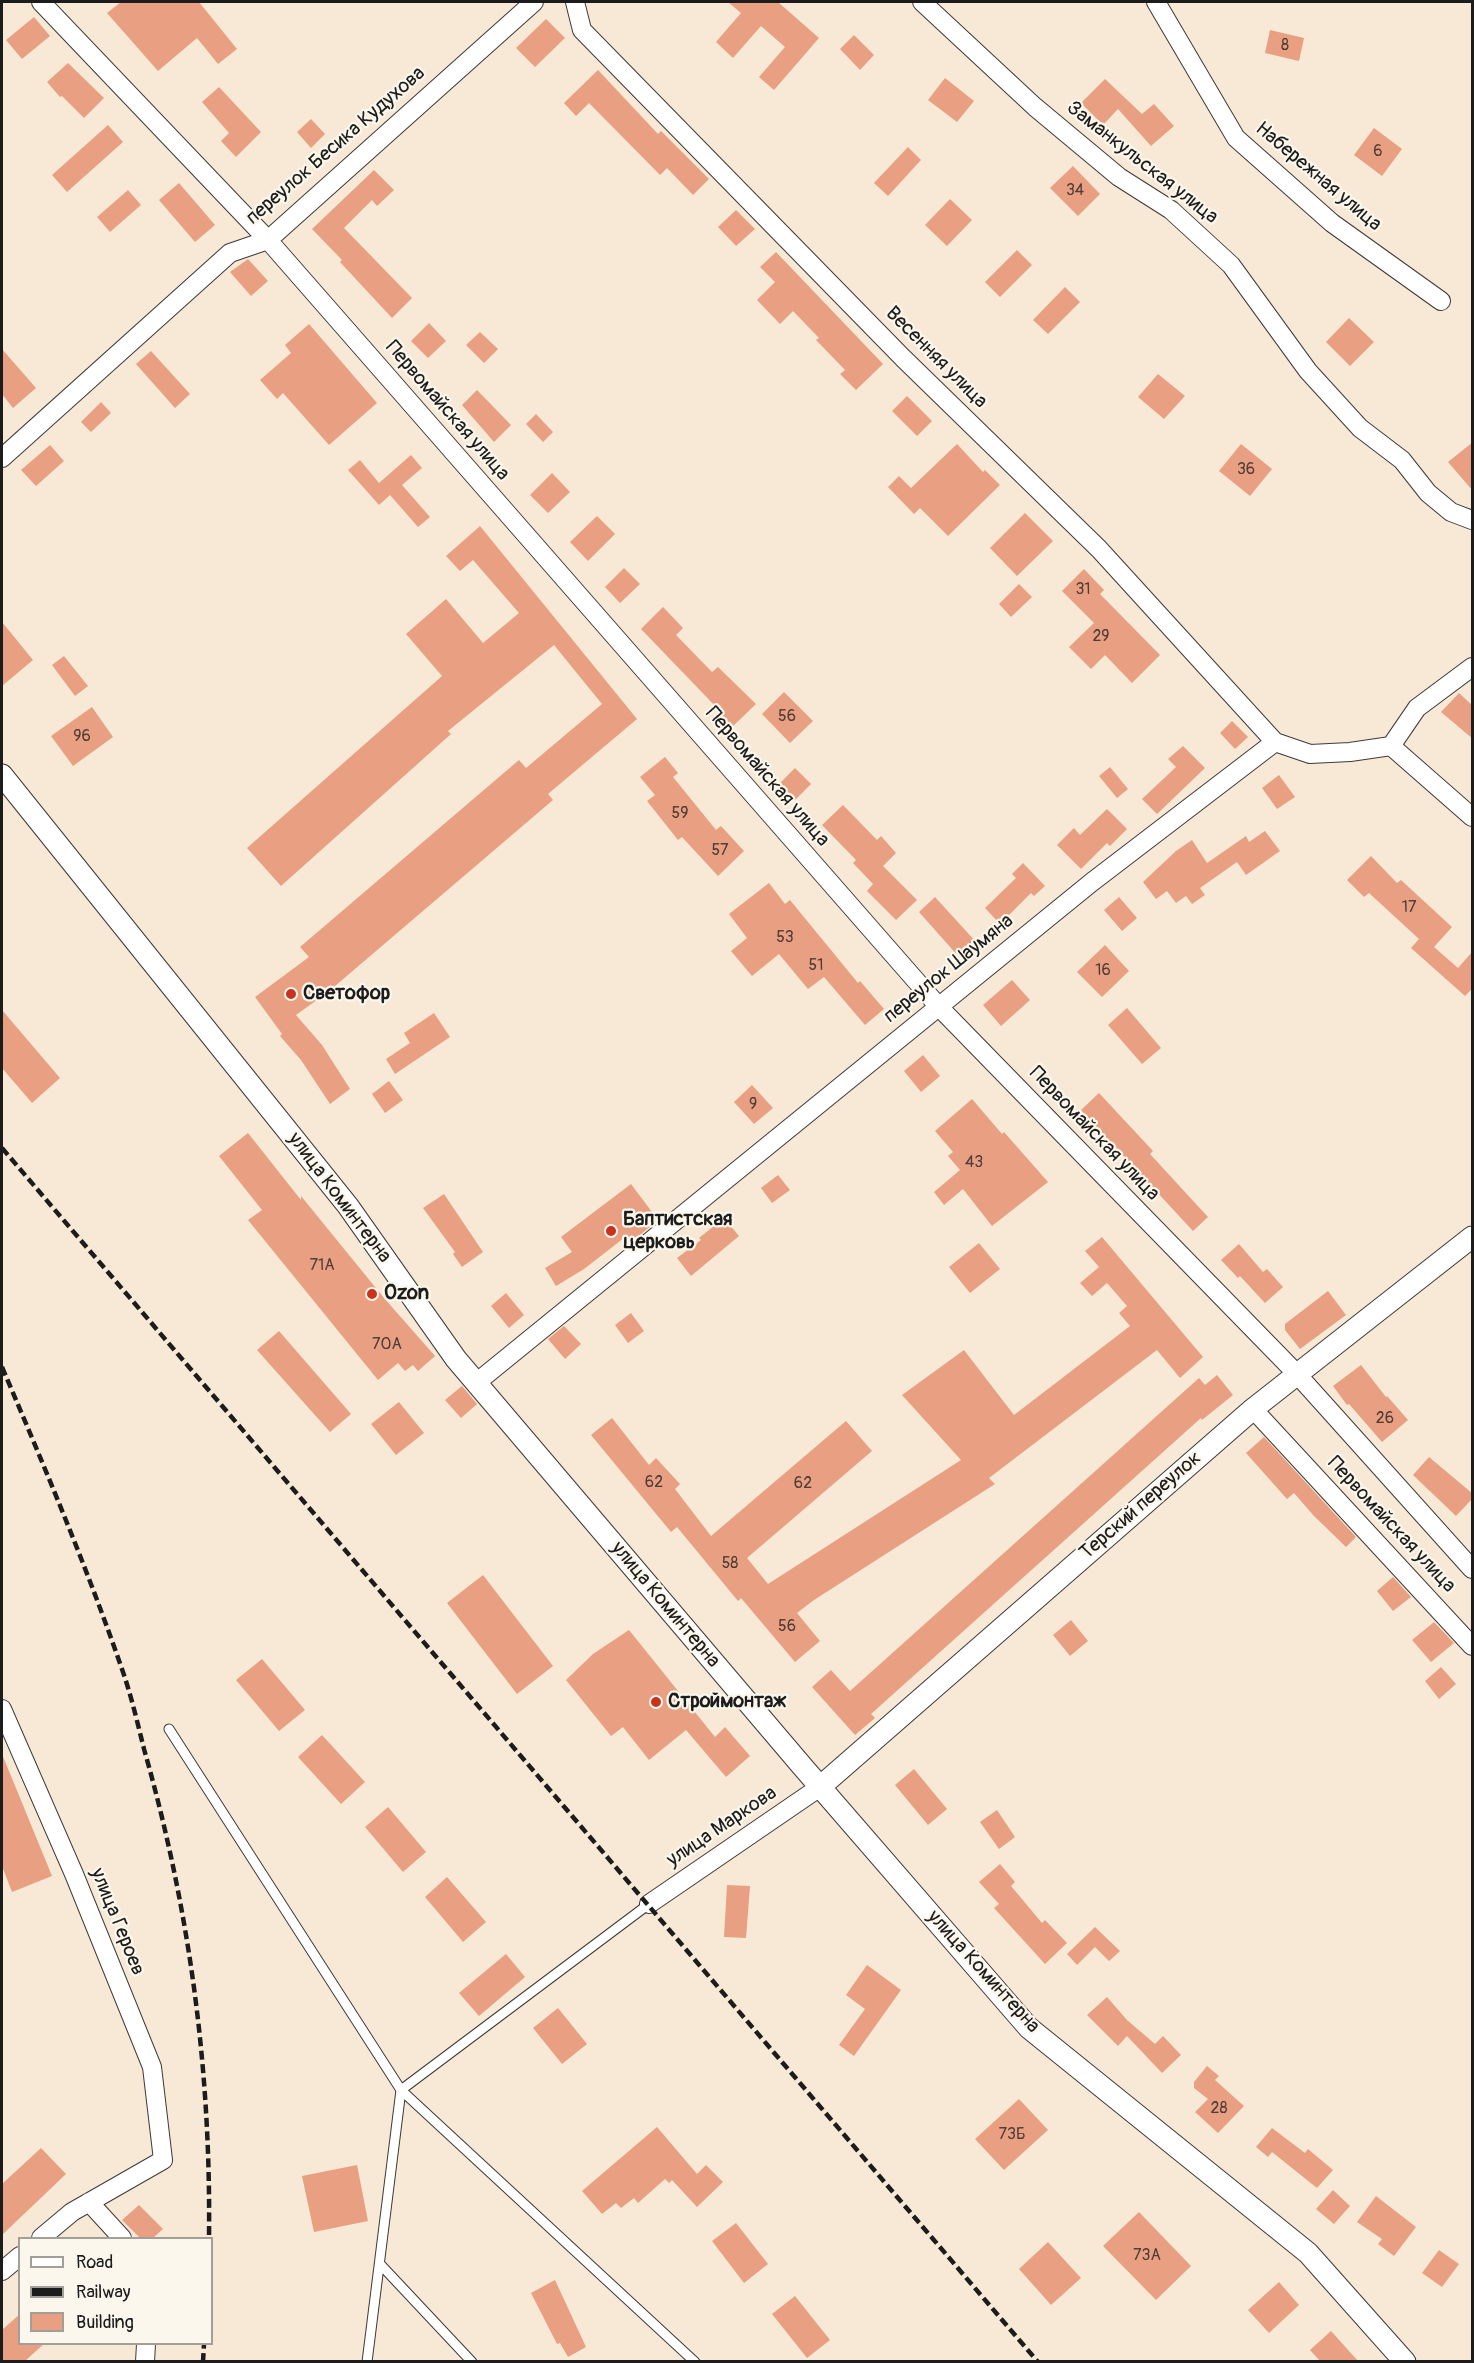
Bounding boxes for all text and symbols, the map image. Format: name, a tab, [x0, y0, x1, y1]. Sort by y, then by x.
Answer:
house number: 8	[1281, 36, 1289, 56]
street label: переулок Бесика Кудухова	[242, 62, 430, 230]
street label: Заманкульская улица	[1061, 96, 1223, 230]
street label: Набережная улица	[1250, 117, 1386, 237]
house number: 6	[1373, 142, 1383, 162]
house number: 34	[1066, 181, 1084, 201]
street label: Весенняя улица	[880, 302, 992, 414]
street label: Первомайская улица	[380, 336, 514, 486]
house number: 36	[1237, 460, 1255, 480]
house number: 31	[1075, 580, 1091, 600]
house number: 29	[1092, 627, 1110, 647]
street label: Первомайская улица	[700, 702, 834, 852]
house number: 56	[778, 707, 796, 727]
house number: 96	[73, 727, 91, 747]
house number: 59	[672, 804, 688, 824]
house number: 57	[711, 841, 729, 861]
house number: 17	[1402, 898, 1416, 918]
street label: переулок Шаумяна	[879, 909, 1019, 1029]
house number: 53	[776, 928, 794, 948]
house number: 51	[809, 956, 823, 976]
house number: 16	[1095, 961, 1111, 981]
place label: Светофор	[303, 982, 390, 1006]
marker: Светофор	[284, 987, 298, 1001]
street label: Первомайская улица	[1024, 1062, 1164, 1206]
house number: 9	[749, 1095, 757, 1115]
street label: улица Коминтерна	[282, 1128, 396, 1268]
house number: 43	[965, 1153, 983, 1173]
place label: Баптистская церковь	[623, 1208, 732, 1255]
marker: Баптистская церковь	[604, 1224, 618, 1238]
house number: 71А	[309, 1256, 335, 1276]
place label: Ozon	[384, 1282, 429, 1306]
marker: Ozon	[365, 1287, 379, 1301]
house number: 70А	[372, 1335, 402, 1355]
house number: 26	[1376, 1409, 1394, 1429]
street label: Терский переулок	[1075, 1447, 1207, 1565]
street label: Первомайская улица	[1322, 1452, 1460, 1598]
house number: 62	[645, 1473, 663, 1493]
house number: 62	[794, 1474, 812, 1494]
street label: улица Коминтерна	[605, 1537, 725, 1673]
house number: 58	[722, 1554, 738, 1574]
house number: 56	[778, 1617, 796, 1637]
place label: Строймонтаж	[668, 1690, 786, 1714]
marker: Строймонтаж	[649, 1695, 663, 1709]
street label: улица Маркова	[662, 1781, 782, 1873]
street label: улица Героев	[85, 1865, 149, 1979]
street label: улица Коминтерна	[922, 1906, 1044, 2038]
house number: 28	[1210, 2099, 1228, 2119]
house number: 73Б	[999, 2125, 1025, 2145]
legend	[18, 2237, 213, 2345]
house number: 73А	[1133, 2246, 1161, 2266]
text: Road	[76, 2251, 113, 2274]
text: Railway	[76, 2281, 131, 2304]
text: Building	[76, 2311, 134, 2334]

